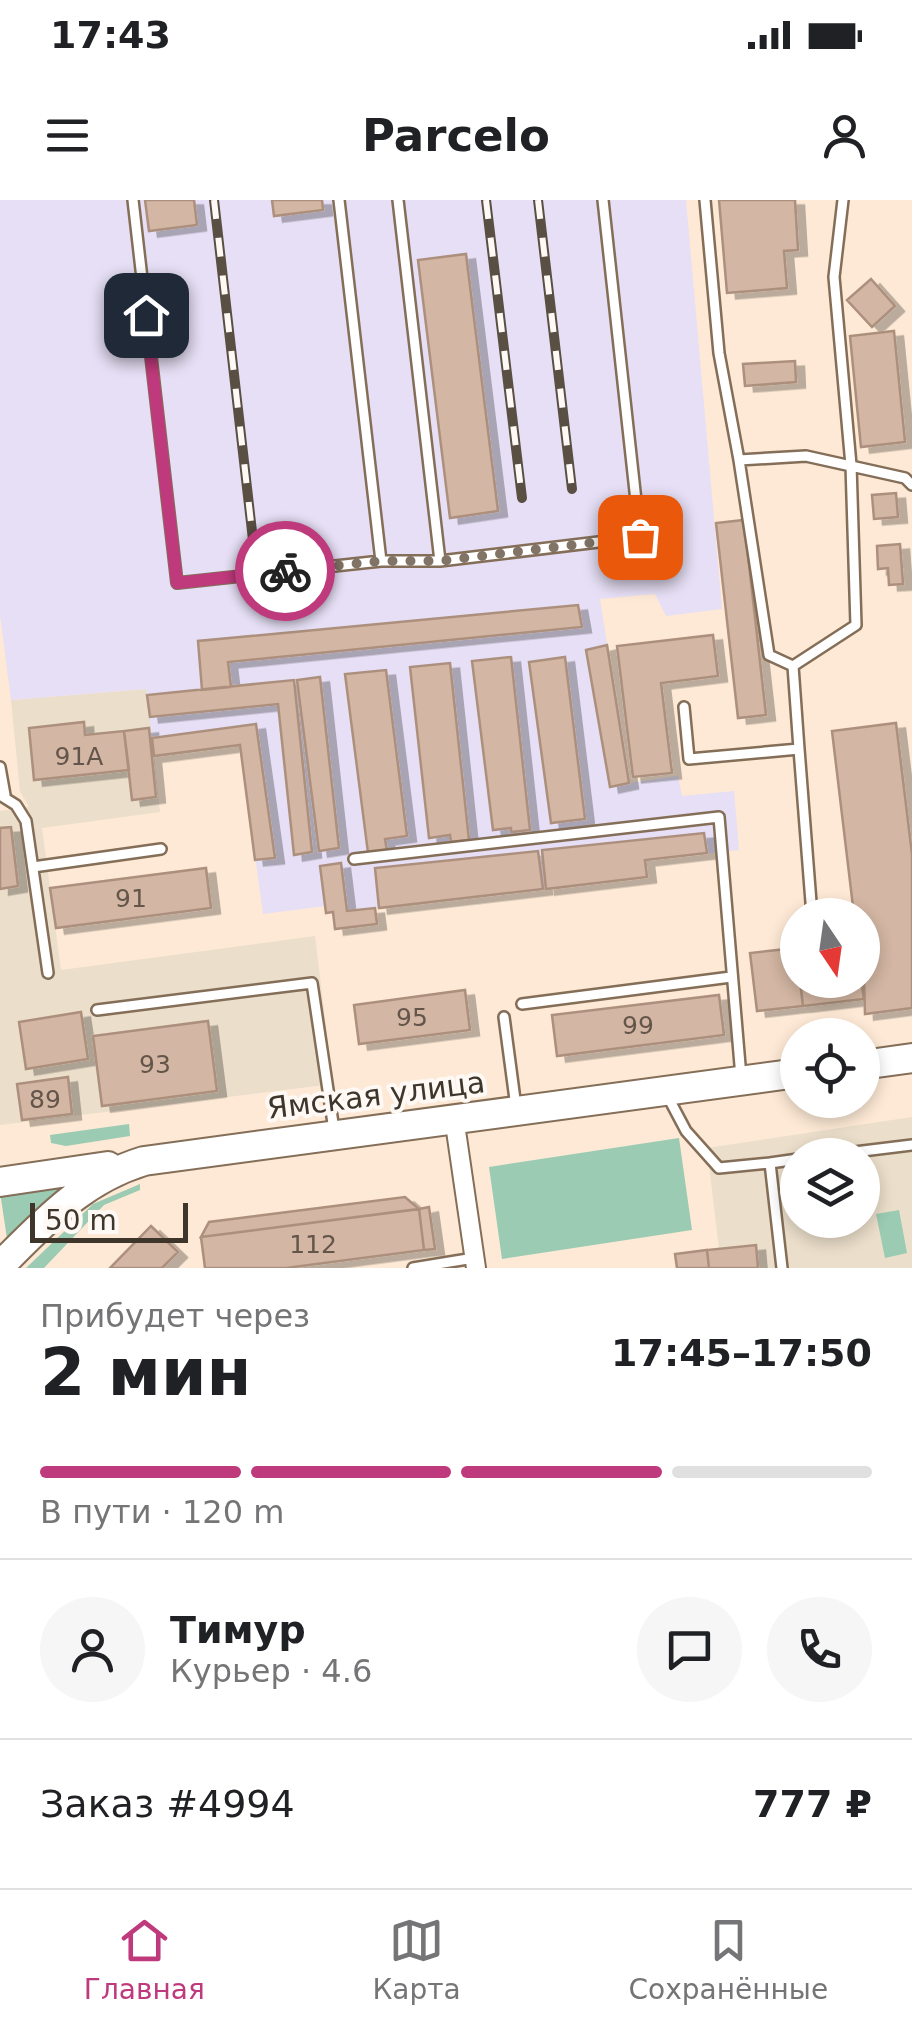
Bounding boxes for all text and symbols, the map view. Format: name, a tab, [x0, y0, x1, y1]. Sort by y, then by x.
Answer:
text: 17:43	[50, 13, 171, 57]
icon: menu	[40, 108, 95, 163]
icon: person	[817, 108, 872, 163]
text: Parcelo	[362, 109, 550, 162]
pin	[104, 273, 189, 358]
icon: home	[119, 288, 174, 343]
pin	[598, 495, 683, 580]
icon: bag	[613, 510, 668, 565]
courier	[235, 521, 335, 621]
icon: bike	[258, 544, 313, 599]
house number: 91А	[55, 742, 103, 771]
house number: 91	[115, 884, 147, 913]
north arrow	[780, 898, 880, 998]
map controls	[780, 898, 880, 1238]
house number: 95	[396, 1003, 428, 1032]
house number: 99	[622, 1011, 654, 1040]
button: locate	[780, 1018, 880, 1118]
house number: 93	[139, 1050, 171, 1079]
street label: Ямская улица	[265, 1064, 487, 1126]
house number: 89	[29, 1085, 61, 1114]
button: layers	[780, 1138, 880, 1238]
scale bar	[30, 1198, 188, 1242]
text: 50 m	[45, 1204, 117, 1237]
house number: 112	[289, 1230, 337, 1259]
text: Прибудет через	[40, 1297, 310, 1335]
text: 17:45–17:50	[611, 1331, 872, 1375]
text: 2 мин	[40, 1335, 251, 1410]
text: В пути · 120 m	[40, 1493, 284, 1531]
button: person	[40, 1597, 145, 1702]
button: chat	[637, 1597, 742, 1702]
button: phone	[767, 1597, 872, 1702]
text: Тимур	[170, 1608, 306, 1652]
text: Курьер · 4.6	[170, 1652, 372, 1690]
text: Заказ #4994	[40, 1782, 295, 1826]
text: 777 ₽	[753, 1782, 872, 1826]
tab: Главная	[84, 1913, 205, 2006]
tab: Карта	[372, 1913, 461, 2006]
tab: Сохранённые	[628, 1913, 828, 2006]

